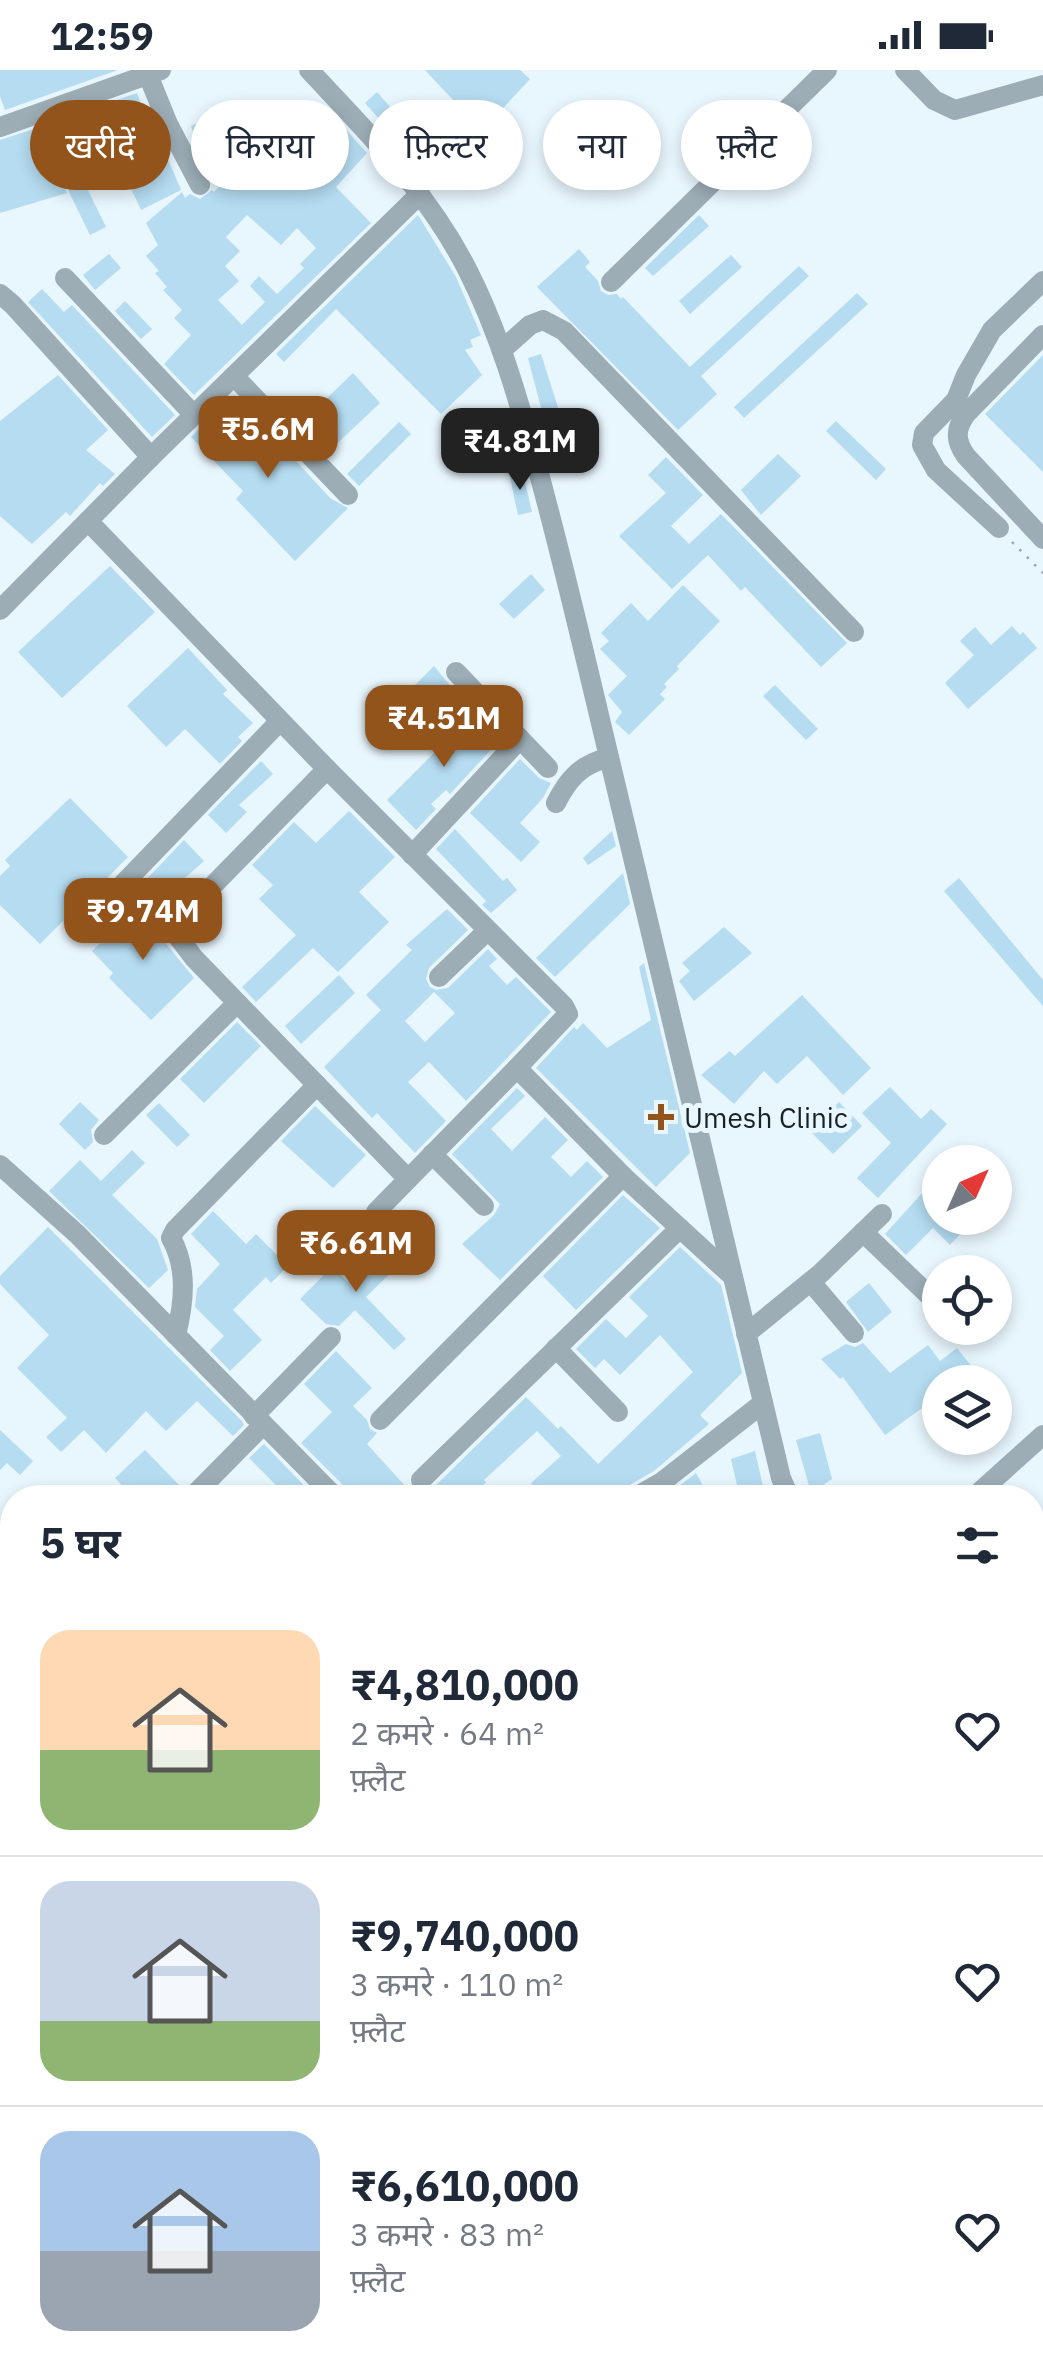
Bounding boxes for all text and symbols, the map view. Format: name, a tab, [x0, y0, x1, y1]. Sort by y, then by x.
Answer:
text: 12:59	[50, 11, 154, 60]
chip: खरीदें	[30, 100, 171, 190]
chip: किराया	[191, 100, 349, 190]
chip: फ़िल्टर	[369, 100, 523, 190]
chip: नया	[543, 100, 661, 190]
chip: फ़्लैट	[681, 100, 812, 190]
pin: ₹5.6M	[198, 396, 338, 481]
text: ₹5.6M	[221, 407, 315, 449]
pin: ₹4.81M	[439, 408, 601, 493]
text: ₹4.81M	[463, 419, 577, 461]
pin: ₹4.51M	[363, 685, 525, 770]
text: ₹4.51M	[387, 696, 501, 738]
pin: ₹9.74M	[62, 878, 224, 963]
text: ₹9.74M	[86, 889, 200, 931]
place label: Umesh Clinic	[684, 1099, 848, 1136]
marker: Umesh Clinic	[648, 1104, 674, 1130]
north arrow	[922, 1145, 1012, 1235]
map controls	[922, 1145, 1012, 1455]
pin: ₹6.61M	[275, 1210, 437, 1295]
text: ₹6.61M	[299, 1221, 413, 1263]
button: locate	[922, 1255, 1012, 1345]
button: layers	[922, 1365, 1012, 1455]
text: 5 घर	[40, 1515, 121, 1570]
icon: filters	[950, 1518, 1005, 1573]
text: ₹4,810,000	[350, 1657, 579, 1712]
icon: home	[120, 1670, 240, 1790]
icon: heart	[950, 1703, 1005, 1758]
text: 2 कमरे · 64 m²	[350, 1712, 544, 1754]
text: फ़्लैट	[350, 1758, 405, 1800]
text: ₹9,740,000	[350, 1908, 579, 1963]
icon: home	[120, 1921, 240, 2041]
icon: heart	[950, 1954, 1005, 2009]
text: 3 कमरे · 110 m²	[350, 1963, 563, 2005]
text: फ़्लैट	[350, 2009, 405, 2051]
text: ₹6,610,000	[350, 2158, 579, 2213]
icon: home	[120, 2171, 240, 2291]
icon: heart	[950, 2204, 1005, 2259]
text: 3 कमरे · 83 m²	[350, 2213, 544, 2255]
text: फ़्लैट	[350, 2259, 405, 2301]

